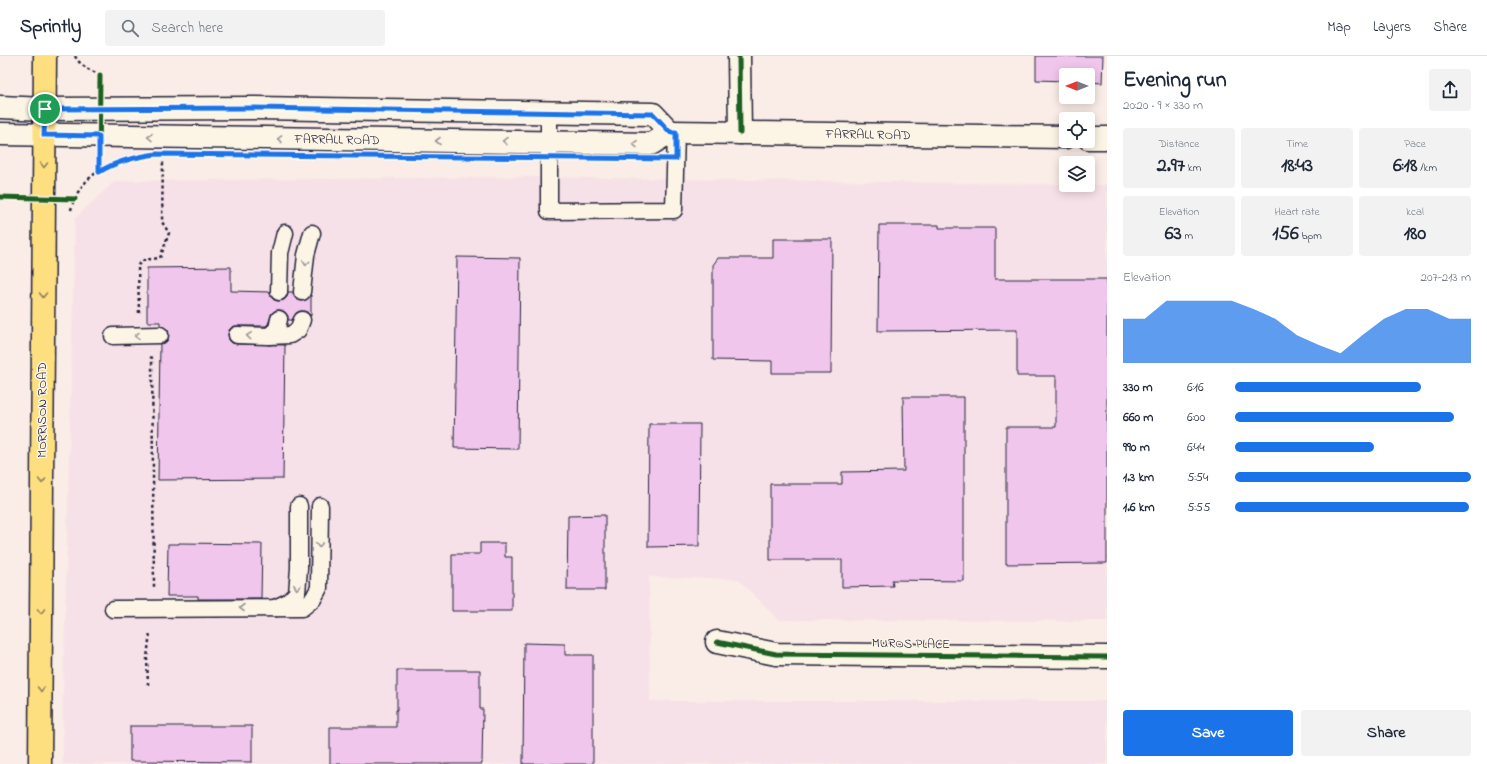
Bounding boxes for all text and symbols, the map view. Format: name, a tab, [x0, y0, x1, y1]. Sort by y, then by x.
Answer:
search box	[105, 10, 385, 46]
text: Sprintly	[20, 14, 81, 41]
icon: search	[119, 17, 141, 39]
text: Search here	[151, 17, 223, 39]
text: Map	[1327, 17, 1351, 38]
text: Layers	[1373, 17, 1411, 38]
text: Share	[1433, 17, 1467, 38]
text: Evening run	[1123, 65, 1227, 97]
north arrow	[1059, 68, 1095, 104]
map controls	[1059, 68, 1095, 192]
button: share	[1429, 69, 1471, 111]
pin	[28, 92, 62, 126]
text: 20:20 · 9 × 330 m	[1123, 96, 1203, 115]
icon: arrive	[34, 98, 56, 120]
button: locate	[1059, 112, 1095, 148]
street label: FARRALL ROAD	[824, 125, 911, 145]
street label: FARRALL ROAD	[293, 130, 380, 150]
one-way arrow	[147, 133, 153, 141]
one-way arrow	[277, 135, 283, 143]
text: Distance	[1159, 136, 1199, 152]
text: Time	[1286, 136, 1308, 152]
text: Pace	[1404, 136, 1426, 152]
one-way arrow	[435, 137, 441, 145]
one-way arrow	[502, 137, 508, 146]
one-way arrow	[632, 140, 638, 148]
text: 2.97	[1157, 152, 1185, 181]
text: 18:43	[1281, 152, 1313, 181]
text: 6:18	[1393, 152, 1417, 181]
button: layers	[1059, 156, 1095, 192]
text: km	[1185, 160, 1201, 176]
text: /km	[1417, 160, 1437, 176]
one-way arrow	[40, 162, 48, 168]
text: Elevation	[1159, 204, 1199, 220]
text: Heart rate	[1274, 204, 1320, 220]
text: kcal	[1406, 204, 1424, 220]
text: 63	[1165, 220, 1182, 249]
text: 156	[1272, 220, 1299, 249]
text: 180	[1404, 220, 1426, 249]
text: m	[1182, 228, 1193, 244]
text: bpm	[1299, 228, 1322, 244]
one-way arrow	[301, 260, 310, 266]
text: Elevation	[1123, 268, 1171, 287]
text: 207–213 m	[1421, 268, 1471, 287]
one-way arrow	[39, 292, 47, 298]
one-way arrow	[246, 331, 252, 340]
one-way arrow	[134, 332, 140, 340]
street label: MORRISON ROAD	[33, 362, 52, 458]
text: 330 m	[1123, 378, 1153, 397]
text: 6:16	[1187, 378, 1204, 397]
text: 660 m	[1123, 408, 1153, 427]
text: 6:00	[1187, 408, 1205, 427]
text: 990 m	[1123, 438, 1150, 457]
text: 6:44	[1187, 438, 1205, 457]
text: 1.3 km	[1123, 468, 1154, 487]
text: 5:54	[1187, 468, 1208, 487]
one-way arrow	[38, 478, 46, 484]
text: 1.6 km	[1123, 498, 1155, 517]
text: 5:55	[1187, 498, 1210, 517]
one-way arrow	[315, 542, 323, 548]
one-way arrow	[293, 584, 302, 590]
one-way arrow	[239, 604, 245, 612]
one-way arrow	[37, 608, 45, 614]
street label: MUROS PLACE	[872, 634, 950, 654]
one-way arrow	[37, 686, 45, 692]
button: Save	[1123, 710, 1293, 756]
button: Share	[1301, 710, 1471, 756]

